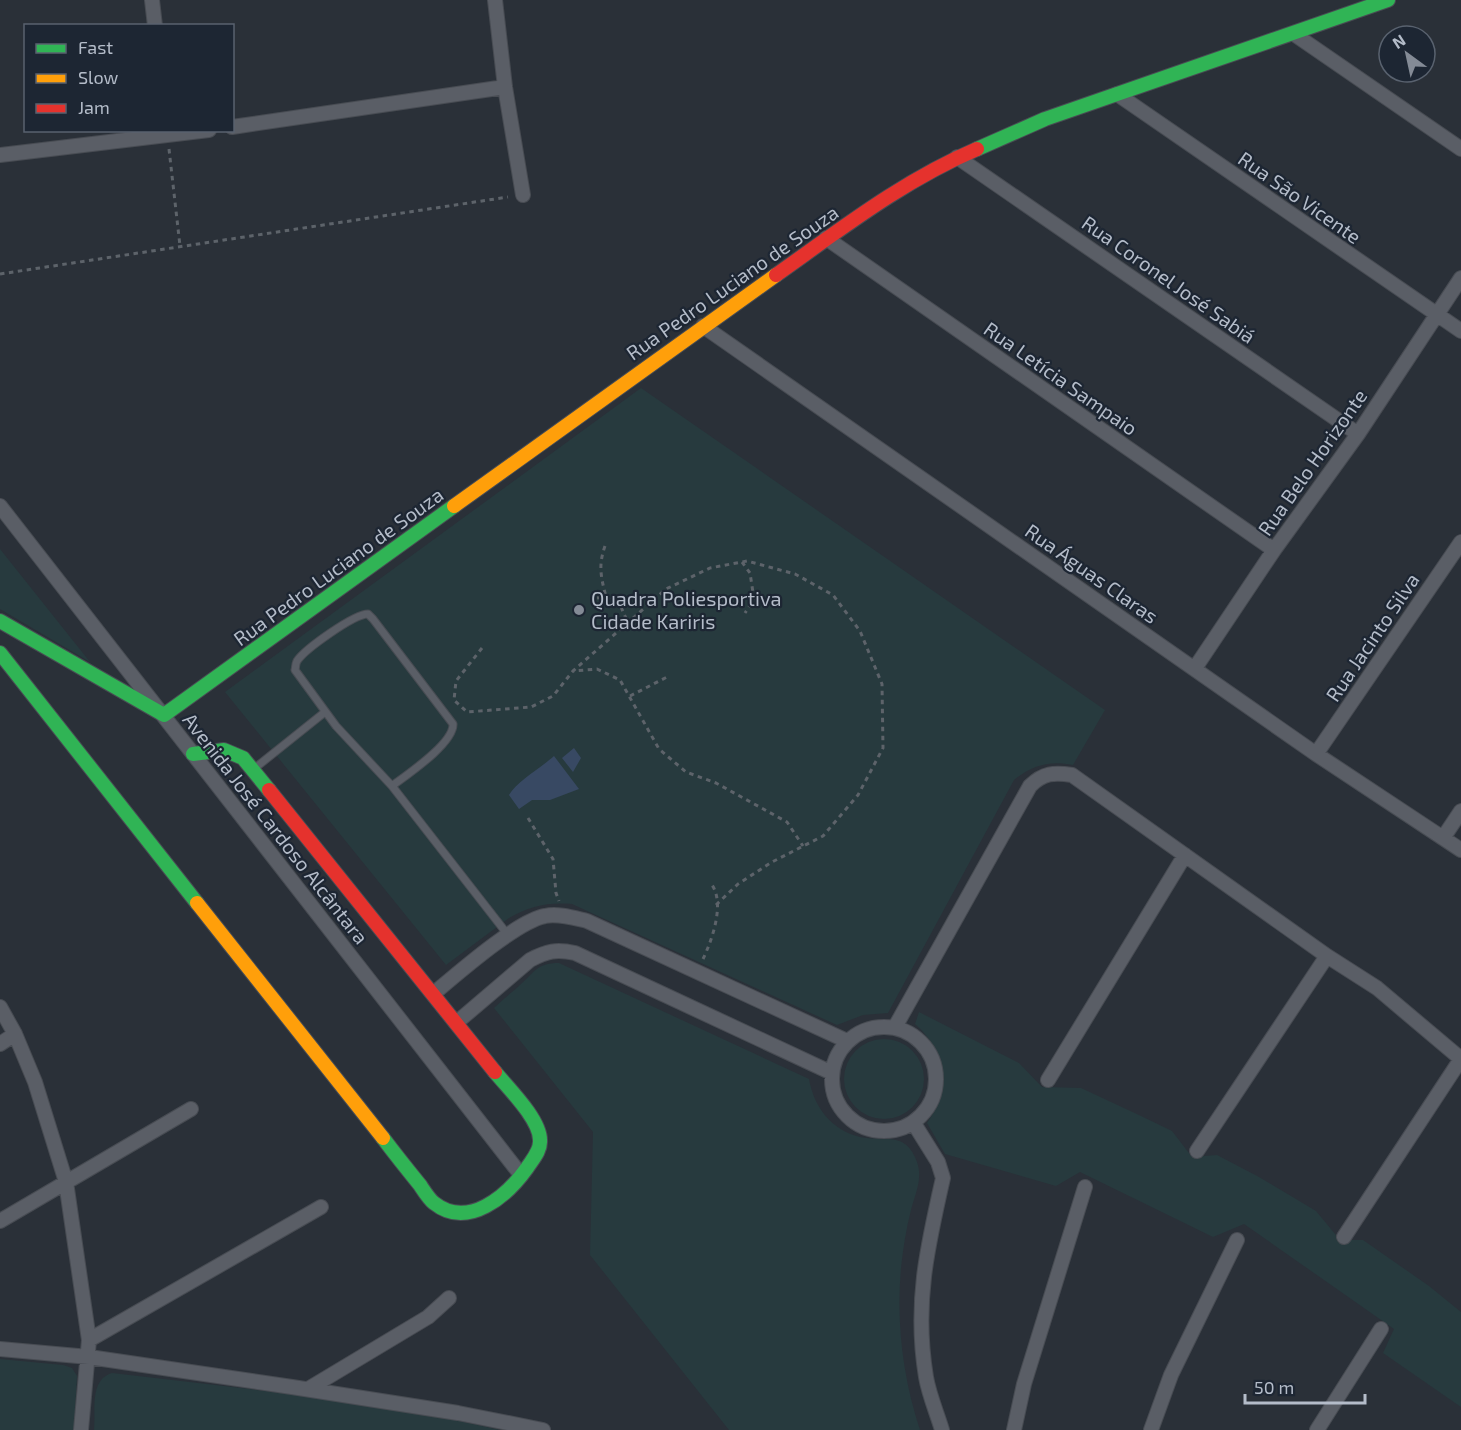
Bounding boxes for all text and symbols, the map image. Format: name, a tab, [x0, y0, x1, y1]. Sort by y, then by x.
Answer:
legend	[24, 24, 234, 132]
north arrow	[1377, 24, 1437, 84]
text: N	[1389, 30, 1409, 52]
text: Fast	[78, 36, 113, 58]
text: Slow	[78, 66, 119, 88]
text: Jam	[78, 96, 110, 118]
street label: Rua São Vicente	[1234, 146, 1366, 248]
street label: Rua Pedro Luciano de Souza	[621, 200, 843, 364]
street label: Rua Coronel José Sabiá	[1078, 210, 1260, 348]
street label: Rua Letícia Sampaio	[980, 316, 1142, 440]
street label: Rua Belo Horizonte	[1252, 384, 1372, 540]
street label: Rua Pedro Luciano de Souza	[228, 482, 448, 650]
street label: Rua Águas Claras	[1021, 518, 1163, 628]
street label: Rua Jacinto Silva	[1320, 568, 1424, 706]
place label: Quadra Poliesportiva Cidade Kariris	[591, 586, 782, 633]
marker: Quadra Poliesportiva Cidade Kariris	[572, 603, 586, 617]
street label: Avenida José Cardoso Alcântara	[178, 708, 374, 948]
scale bar	[1245, 1367, 1365, 1405]
text: 50 m	[1254, 1376, 1294, 1398]

